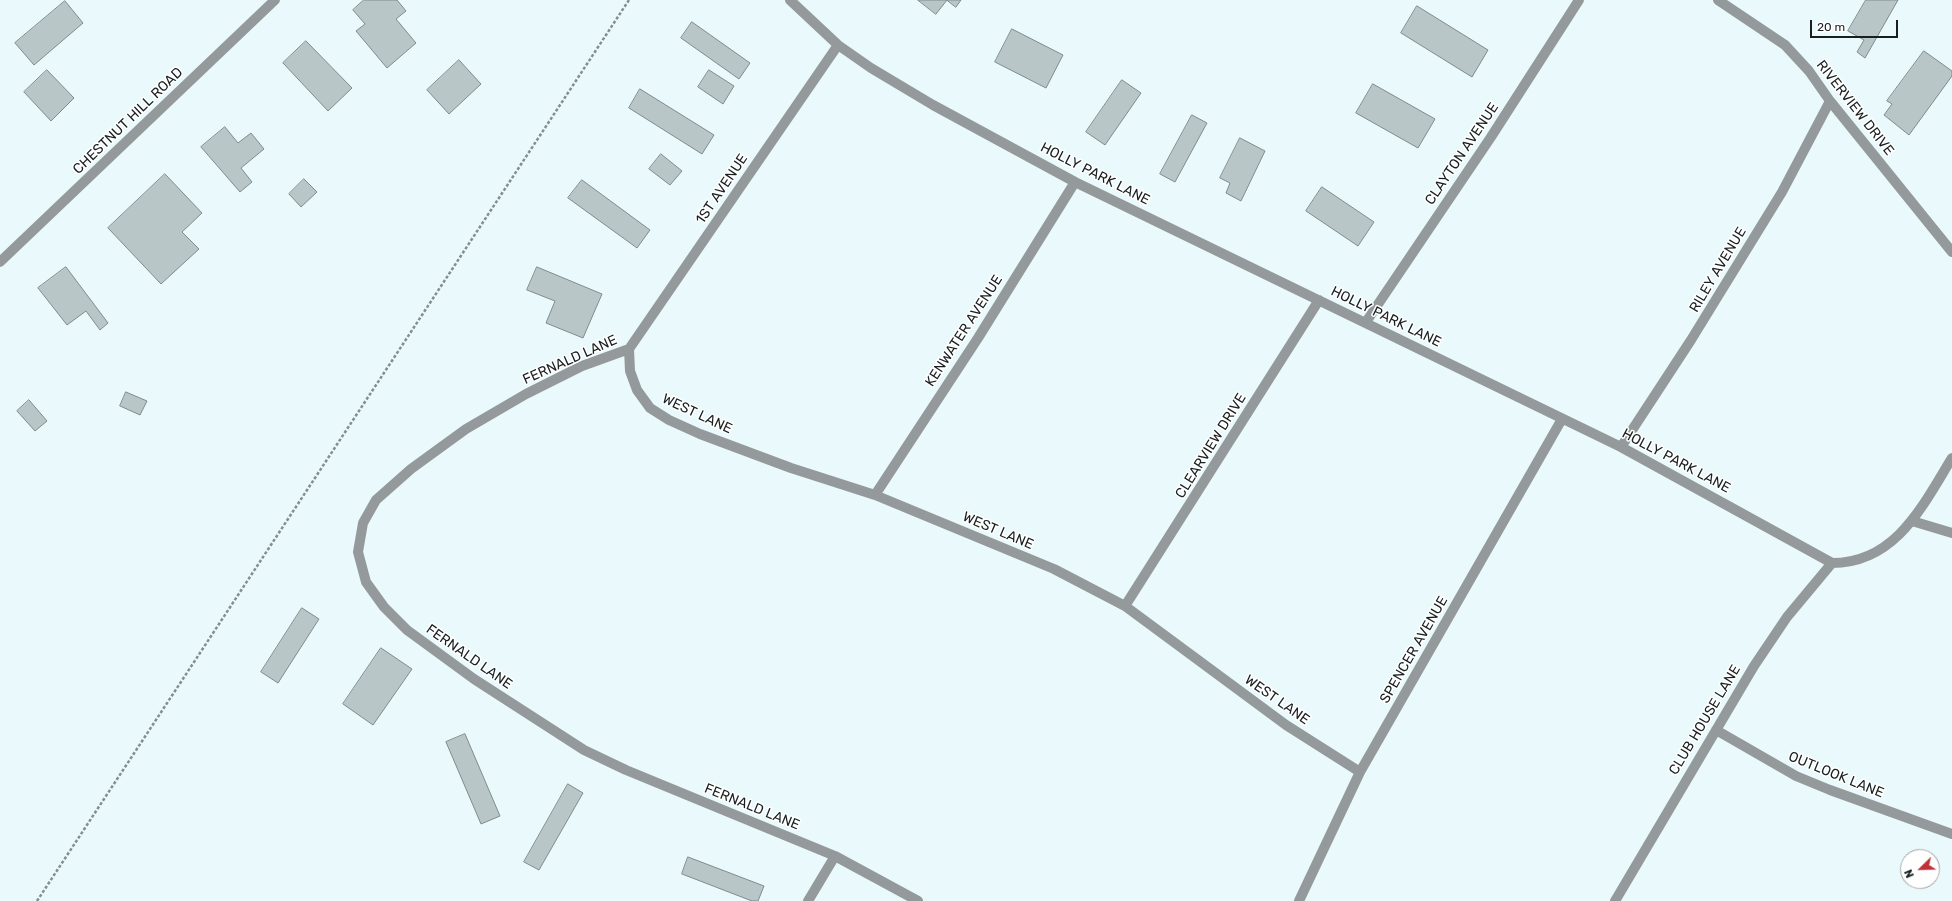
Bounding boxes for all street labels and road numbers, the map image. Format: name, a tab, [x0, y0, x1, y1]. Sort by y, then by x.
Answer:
street label: RIVERVIEW DRIVE	[1813, 57, 1897, 159]
street label: CHESTNUT HILL ROAD	[70, 64, 186, 178]
street label: CLAYTON AVENUE	[1422, 100, 1502, 208]
street label: HOLLY PARK LANE	[1037, 139, 1153, 209]
street label: 1ST AVENUE	[693, 151, 751, 227]
street label: RILEY AVENUE	[1686, 224, 1750, 316]
street label: KENWATER AVENUE	[922, 272, 1006, 390]
street label: HOLLY PARK LANE	[1328, 283, 1444, 351]
street label: FERNALD LANE	[520, 332, 620, 388]
street label: WEST LANE	[659, 390, 735, 438]
street label: CLEARVIEW DRIVE	[1172, 391, 1250, 501]
street label: HOLLY PARK LANE	[1619, 425, 1733, 497]
street label: WEST LANE	[960, 509, 1036, 553]
street label: SPENCER AVENUE	[1377, 594, 1451, 706]
street label: FERNALD LANE	[423, 621, 515, 693]
street label: CLUB HOUSE LANE	[1666, 662, 1744, 778]
street label: WEST LANE	[1241, 672, 1313, 728]
street label: OUTLOOK LANE	[1786, 748, 1886, 802]
street label: FERNALD LANE	[702, 780, 802, 834]

